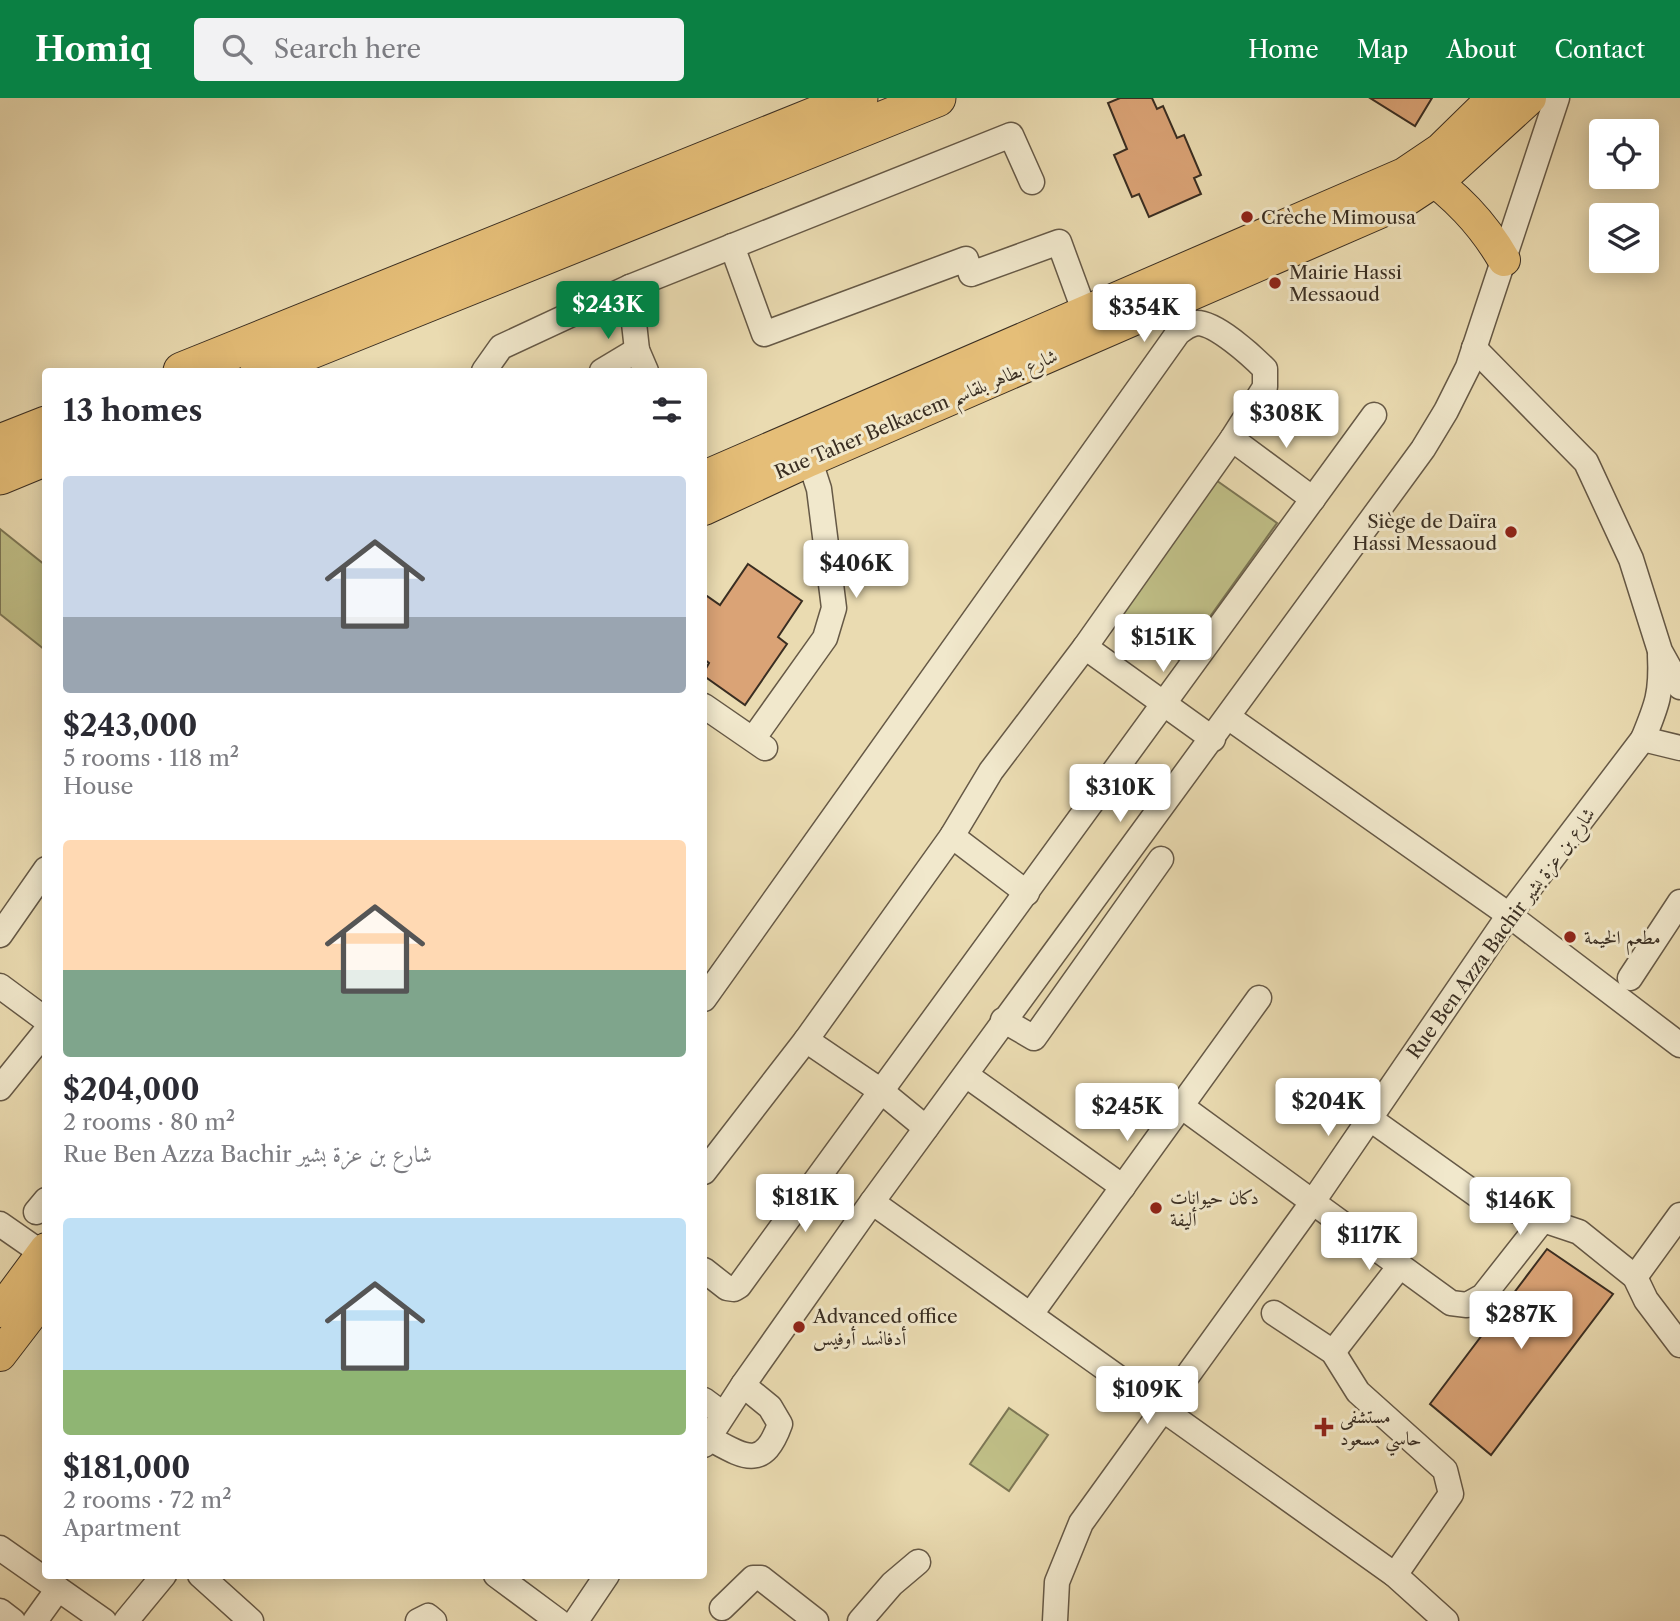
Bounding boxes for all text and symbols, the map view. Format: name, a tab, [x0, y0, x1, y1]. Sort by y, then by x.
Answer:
search box	[194, 18, 684, 81]
text: Homiq	[35, 29, 152, 70]
icon: search	[218, 30, 256, 68]
text: Search here	[274, 33, 421, 65]
text: Home	[1248, 35, 1319, 64]
text: Map	[1357, 35, 1408, 64]
text: About	[1446, 35, 1517, 64]
text: Contact	[1555, 35, 1645, 64]
map controls	[1589, 119, 1659, 273]
button: locate	[1589, 119, 1659, 189]
button: layers	[1589, 203, 1659, 273]
place label: Crèche Mimousa	[1261, 206, 1416, 229]
marker: Crèche Mimousa	[1239, 209, 1255, 225]
place label: Mairie Hassi Messaoud	[1289, 261, 1402, 306]
marker: Mairie Hassi Messaoud	[1267, 275, 1283, 291]
pin: $243K	[559, 282, 657, 341]
pin: $354K	[1095, 285, 1193, 344]
text: $243K	[572, 290, 644, 318]
text: $354K	[1109, 293, 1179, 321]
street label: Rue Taher Belkacem شارع بطاهر بلقاسم	[771, 344, 1064, 492]
pin: $308K	[1237, 390, 1335, 450]
icon: filters	[648, 391, 686, 429]
text: 13 homes	[63, 392, 202, 429]
text: $308K	[1249, 399, 1323, 427]
place label: Siège de Daïra Hassi Messaoud	[1353, 510, 1497, 555]
icon: home	[312, 521, 438, 647]
marker: Siège de Daïra Hassi Messaoud	[1503, 524, 1519, 540]
pin: $406K	[807, 540, 905, 600]
text: $406K	[819, 549, 893, 577]
pin: $151K	[1114, 614, 1212, 674]
text: $151K	[1131, 623, 1195, 651]
text: $243,000	[63, 707, 197, 744]
text: 5 rooms · 118 m²	[63, 744, 239, 772]
pin: $310K	[1071, 764, 1169, 824]
text: House	[63, 772, 133, 800]
text: $310K	[1085, 773, 1155, 801]
street label: Rue Ben Azza Bachir شارع بن عزة بشير	[1402, 803, 1603, 1065]
icon: home	[312, 886, 438, 1012]
place label: مطعم الخيمة	[1584, 926, 1661, 956]
marker: مطعم الخيمة	[1562, 929, 1578, 945]
text: $204,000	[63, 1071, 200, 1108]
pin: $204K	[1279, 1079, 1377, 1138]
pin: $245K	[1078, 1084, 1176, 1143]
text: $204K	[1291, 1087, 1365, 1115]
text: $245K	[1091, 1092, 1163, 1120]
text: 2 rooms · 80 m²	[63, 1108, 235, 1136]
text: Rue Ben Azza Bachir شارع بن عزة بشير	[63, 1140, 432, 1168]
pin: $181K	[756, 1174, 854, 1234]
pin: $146K	[1471, 1178, 1569, 1237]
text: $181K	[772, 1183, 838, 1211]
place label: دكان حيوانات أليفة	[1170, 1186, 1259, 1231]
text: $146K	[1486, 1186, 1554, 1214]
marker: دكان حيوانات أليفة	[1148, 1200, 1164, 1216]
pin: $117K	[1320, 1212, 1418, 1272]
text: $117K	[1337, 1221, 1401, 1249]
icon: home	[312, 1263, 438, 1389]
pin: $287K	[1472, 1292, 1570, 1351]
text: $287K	[1486, 1300, 1556, 1328]
place label: Advanced office أدفانسد أوفيس	[812, 1305, 958, 1351]
marker: Advanced office أدفانسد أوفيس	[791, 1319, 807, 1335]
pin: $109K	[1098, 1366, 1196, 1426]
text: $109K	[1112, 1375, 1182, 1403]
place label: مستشفى حاسي مسعود	[1340, 1405, 1422, 1456]
marker: مستشفى حاسي مسعود	[1314, 1417, 1334, 1437]
text: $181,000	[63, 1449, 190, 1486]
text: 2 rooms · 72 m²	[63, 1486, 232, 1514]
text: Apartment	[63, 1514, 181, 1542]

